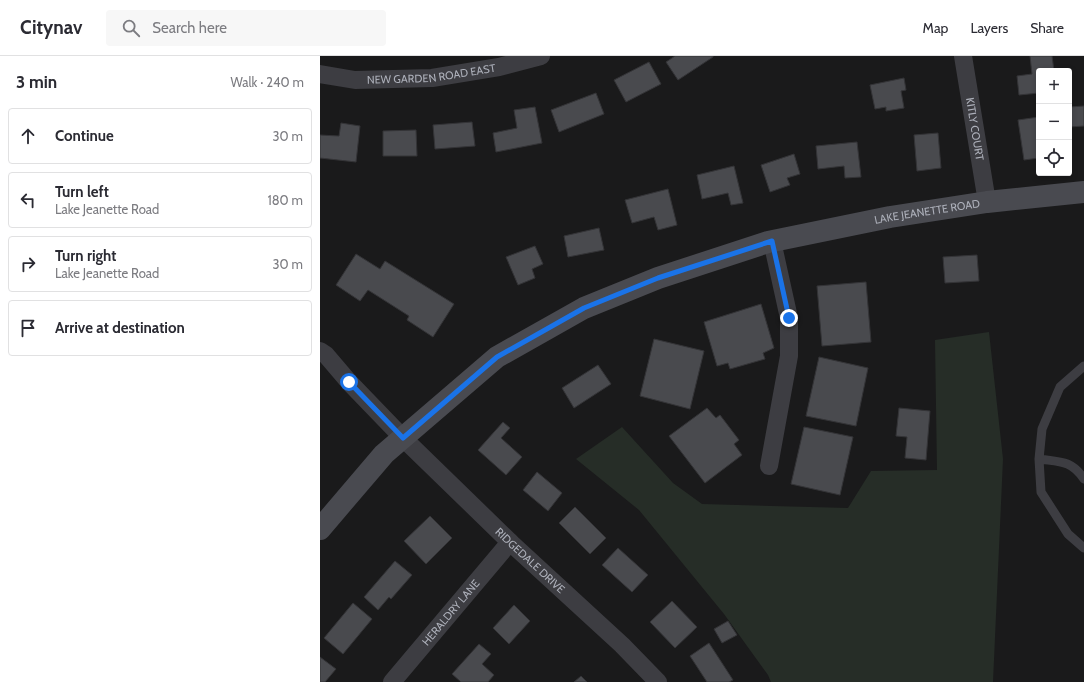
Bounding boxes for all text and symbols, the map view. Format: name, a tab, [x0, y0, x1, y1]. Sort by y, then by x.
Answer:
search box	[106, 10, 386, 46]
text: Citynav	[20, 16, 82, 39]
icon: search	[120, 17, 142, 39]
text: Search here	[152, 19, 227, 37]
text: Map	[923, 19, 948, 37]
text: Layers	[970, 19, 1008, 37]
text: Share	[1030, 19, 1064, 37]
street label: NEW GARDEN ROAD EAST	[367, 61, 497, 87]
map controls	[1036, 68, 1072, 176]
button: +	[1036, 68, 1072, 104]
text: 3 min	[16, 72, 57, 92]
text: Walk · 240 m	[230, 74, 304, 90]
street label: KITLY COURT	[963, 97, 987, 162]
button: −	[1036, 104, 1072, 140]
icon: ahead	[17, 125, 39, 147]
text: Continue	[55, 127, 114, 145]
text: 30 m	[273, 128, 303, 144]
button: locate	[1036, 140, 1072, 176]
text: Turn left	[55, 183, 109, 201]
icon: left	[17, 189, 39, 211]
text: 180 m	[267, 192, 303, 208]
street label: LAKE JEANETTE ROAD	[873, 196, 981, 227]
text: Lake Jeanette Road	[55, 201, 159, 217]
text: Turn right	[55, 247, 116, 265]
icon: right	[17, 253, 39, 275]
text: 30 m	[273, 256, 303, 272]
text: Lake Jeanette Road	[55, 265, 159, 281]
route end	[780, 309, 798, 327]
icon: arrive	[17, 317, 39, 339]
text: Arrive at destination	[55, 319, 185, 337]
route start	[340, 373, 358, 391]
street label: RIDGEDALE DRIVE	[492, 525, 568, 596]
street label: HERALDRY LANE	[419, 576, 482, 648]

